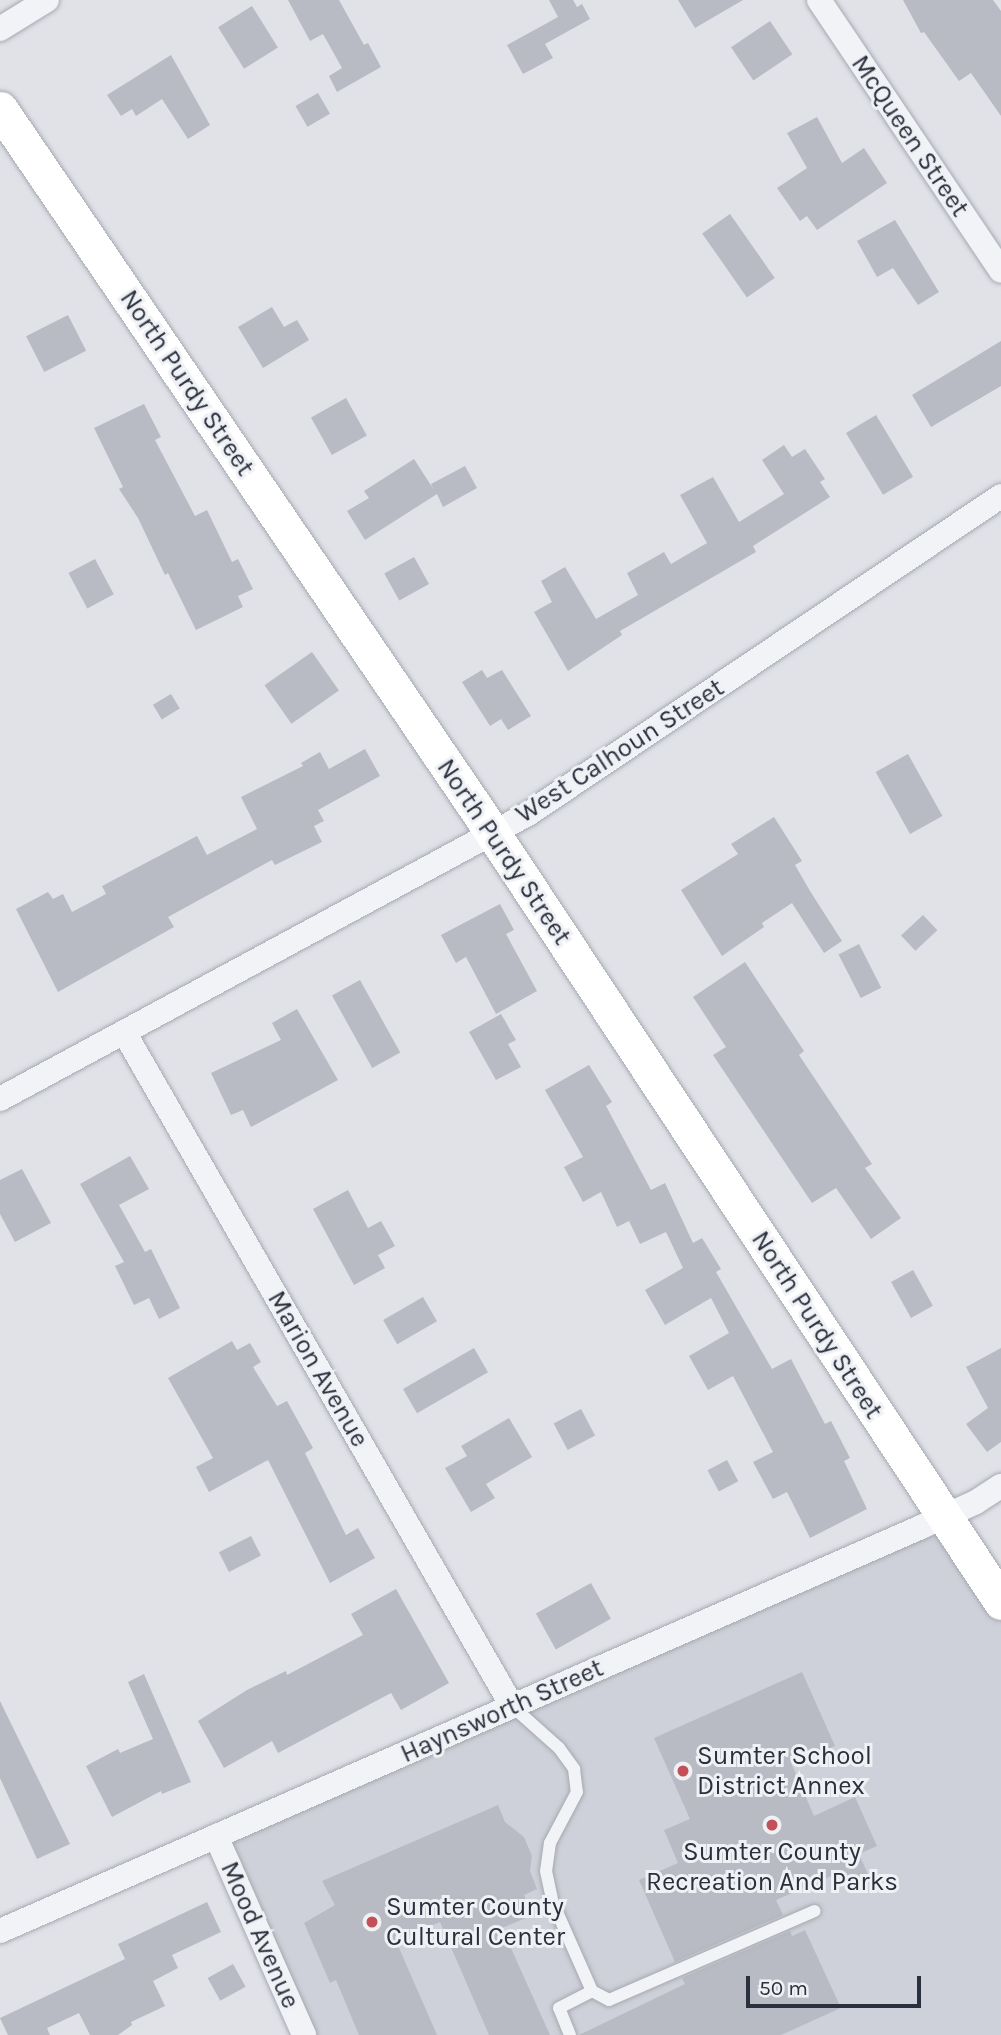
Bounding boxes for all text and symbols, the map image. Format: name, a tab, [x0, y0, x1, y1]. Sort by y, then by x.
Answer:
street label: McQueen Street	[844, 49, 976, 223]
street label: North Purdy Street	[113, 284, 261, 482]
street label: West Calhoun Street	[510, 672, 730, 830]
street label: North Purdy Street	[430, 753, 578, 951]
street label: North Purdy Street	[745, 1225, 889, 1425]
street label: Marion Avenue	[261, 1285, 375, 1453]
street label: Haynsworth Street	[396, 1652, 608, 1770]
place label: Sumter School District Annex	[697, 1740, 872, 1802]
marker: Sumter School District Annex	[675, 1763, 691, 1779]
marker: Sumter County Recreation And Parks	[764, 1817, 780, 1833]
place label: Sumter County Recreation And Parks	[646, 1836, 898, 1898]
street label: Mood Avenue	[214, 1857, 306, 2013]
place label: Sumter County Cultural Center	[386, 1891, 565, 1952]
marker: Sumter County Cultural Center	[364, 1914, 380, 1930]
scale bar	[749, 1962, 924, 2006]
text: 50 m	[759, 1976, 808, 2000]

